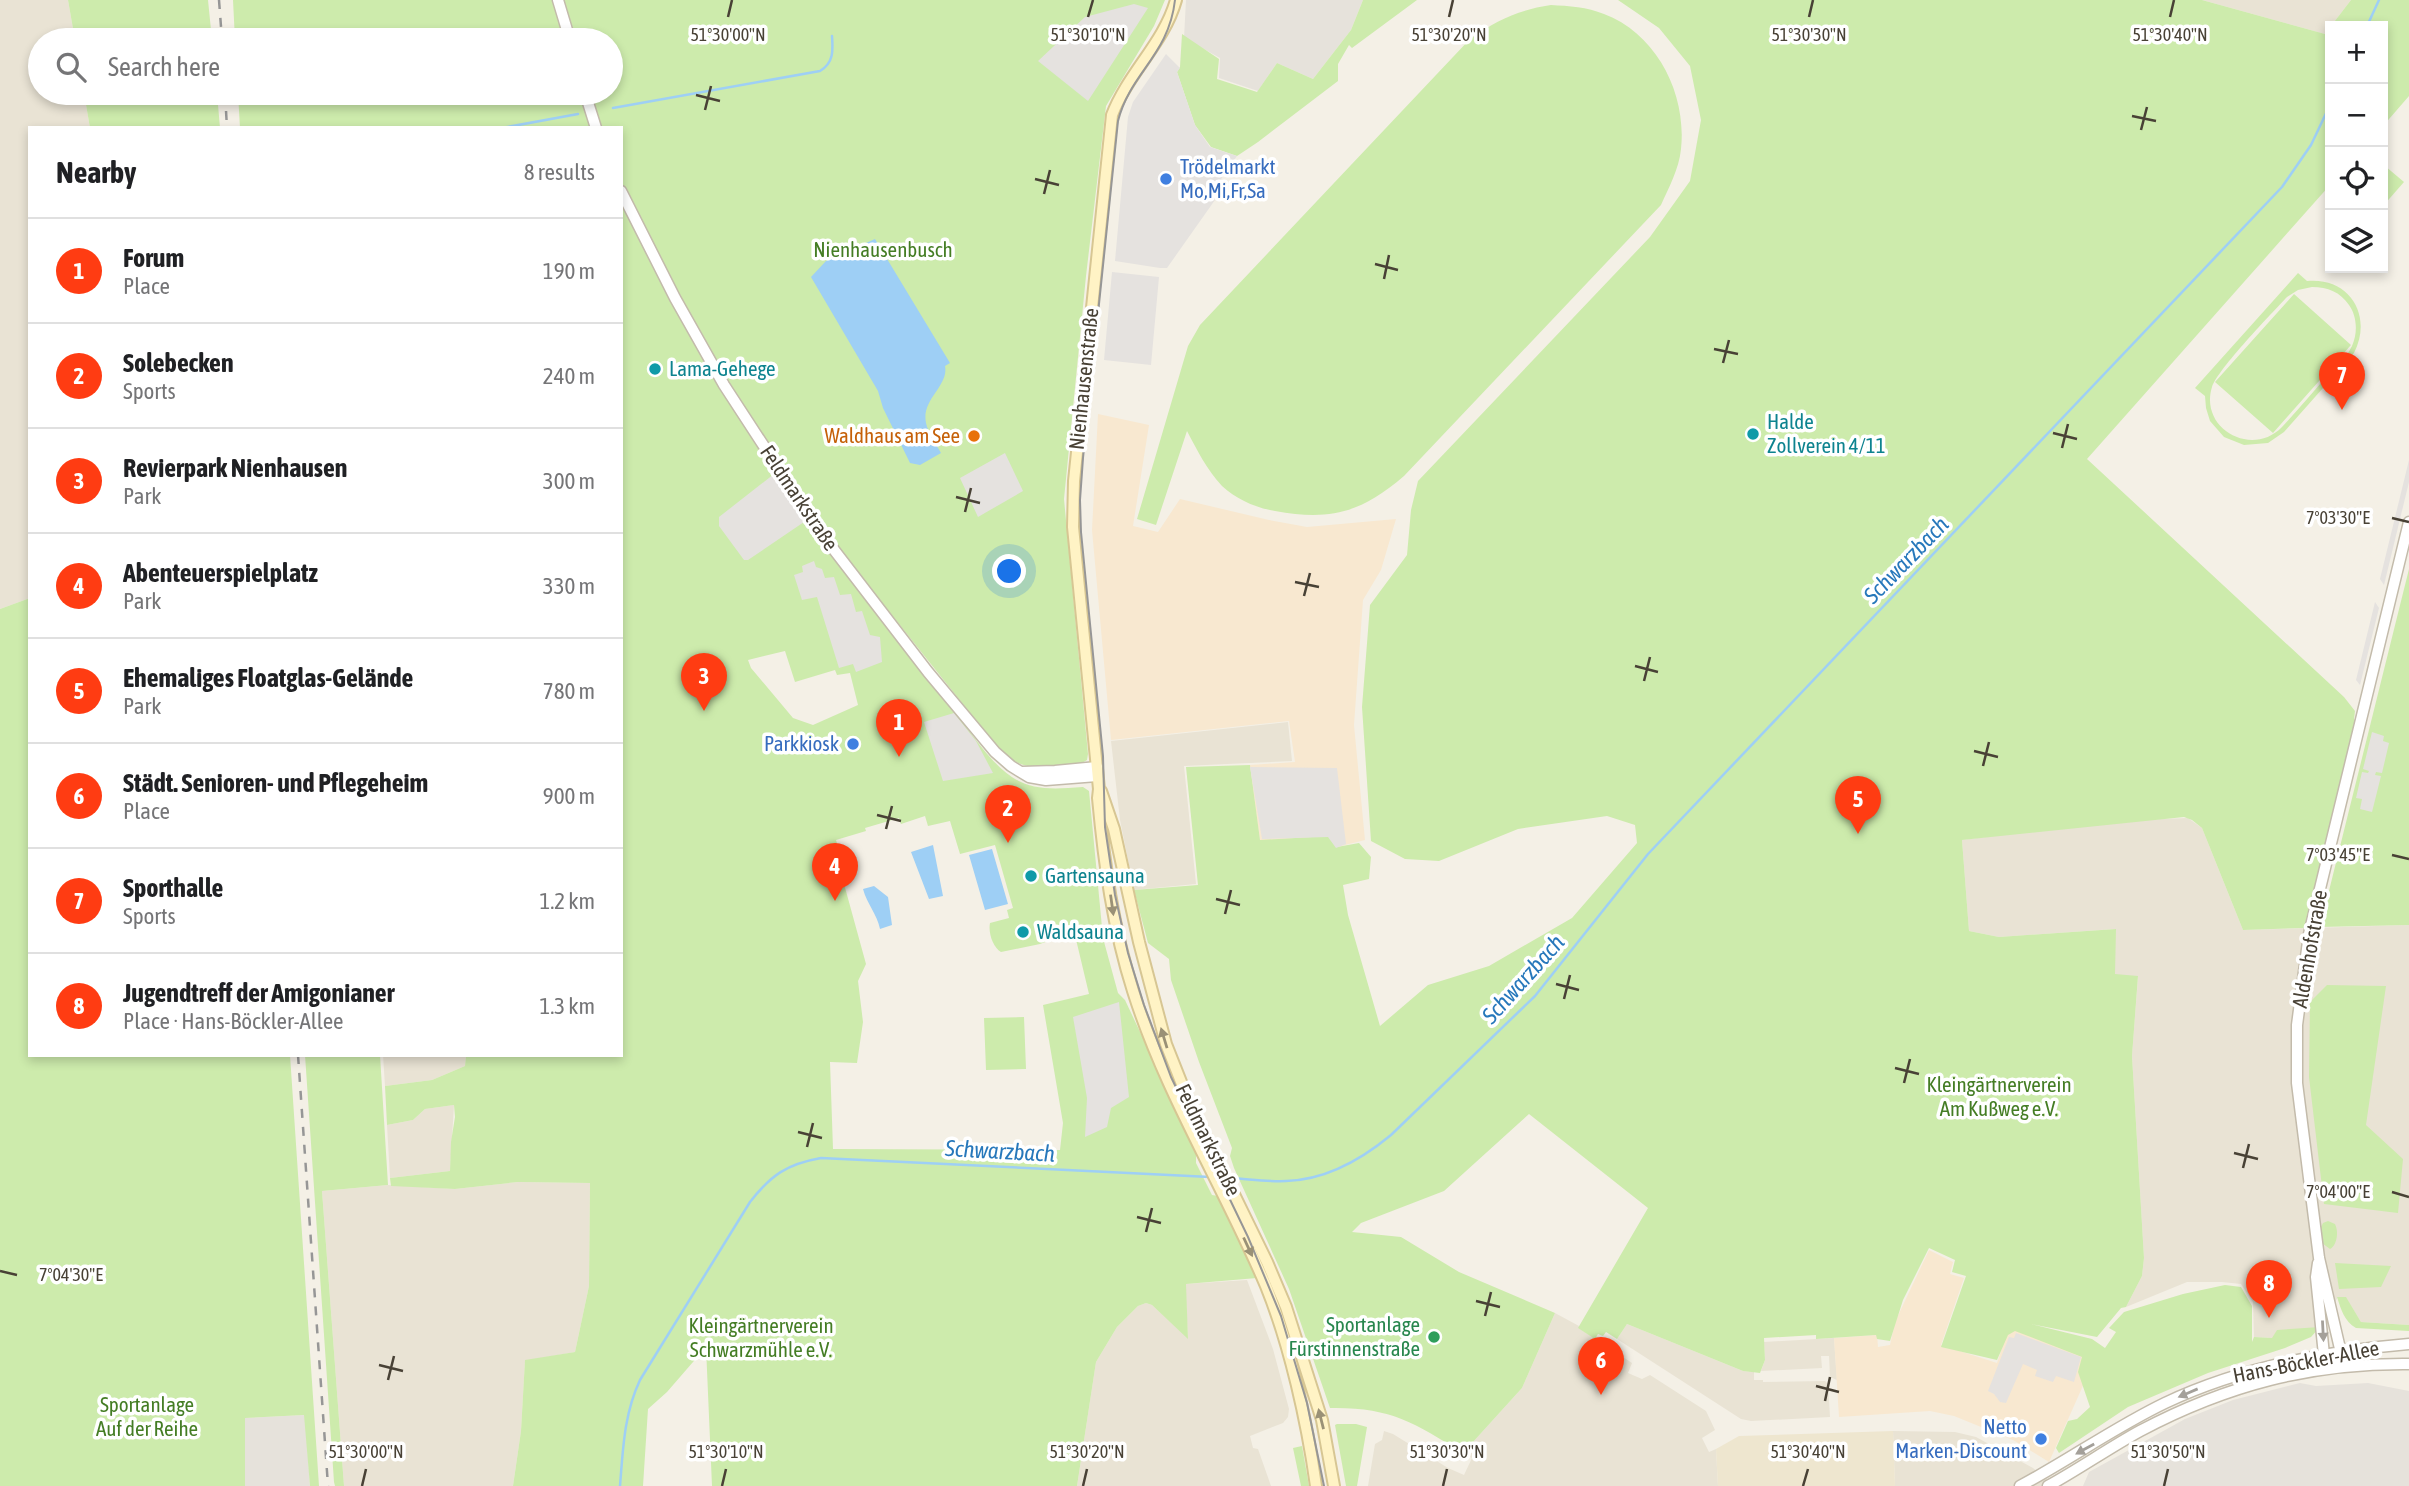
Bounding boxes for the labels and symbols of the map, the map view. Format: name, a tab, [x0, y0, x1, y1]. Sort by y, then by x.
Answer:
text: 51°30'00"N	[690, 24, 766, 45]
text: 51°30'10"N	[1050, 24, 1126, 45]
text: 51°30'20"N	[1411, 24, 1487, 45]
text: 51°30'30"N	[1771, 24, 1847, 45]
text: 51°30'40"N	[2132, 24, 2208, 45]
place label: Trödelmarkt Mo,Mi,Fr,Sa	[1180, 154, 1275, 202]
marker: Trödelmarkt Mo,Mi,Fr,Sa	[1158, 171, 1174, 187]
park label: Nienhausenbusch	[813, 237, 953, 261]
street label: Nienhausenstraße	[1064, 307, 1102, 451]
pin: 7	[2319, 352, 2365, 410]
place label: Lama-Gehege	[669, 356, 776, 380]
marker: Lama-Gehege	[647, 361, 663, 377]
place label: Halde Zollverein 4/11	[1767, 409, 1886, 457]
place label: Waldhaus am See	[824, 423, 960, 447]
marker: Halde Zollverein 4/11	[1745, 426, 1761, 442]
marker: Waldhaus am See	[966, 428, 982, 444]
street label: Feldmarkstraße	[756, 440, 844, 555]
text: 7°03'30"E	[2306, 507, 2370, 528]
water label: Schwarzbach	[1858, 511, 1954, 609]
your location	[992, 554, 1026, 588]
pin: 3	[681, 653, 727, 711]
pin: 1	[876, 699, 922, 757]
place label: Parkkiosk	[764, 731, 839, 755]
marker: Parkkiosk	[845, 736, 861, 752]
pin: 5	[1835, 776, 1881, 834]
pin: 2	[985, 785, 1031, 843]
pin: 4	[812, 843, 858, 901]
text: 7°03'45"E	[2306, 844, 2370, 865]
place label: Gartensauna	[1045, 863, 1145, 887]
marker: Gartensauna	[1023, 868, 1039, 884]
street label: Aldenhofstraße	[2287, 888, 2331, 1010]
one-way arrow	[1107, 894, 1118, 916]
place label: Waldsauna	[1037, 919, 1124, 943]
marker: Waldsauna	[1015, 924, 1031, 940]
water label: Schwarzbach	[1476, 929, 1569, 1029]
one-way arrow	[1159, 1028, 1169, 1049]
park label: Kleingärtnerverein Am Kußweg e.V.	[1926, 1072, 2072, 1120]
street label: Feldmarkstraße	[1171, 1080, 1246, 1199]
water label: Schwarzbach	[943, 1135, 1056, 1167]
text: 7°04'00"E	[2306, 1181, 2370, 1202]
one-way arrow	[1242, 1237, 1254, 1257]
pin: 8	[2246, 1260, 2292, 1318]
text: 7°04'30"E	[39, 1264, 103, 1285]
place label: Sportanlage Fürstinnenstraße	[1289, 1312, 1420, 1360]
park label: Kleingärtnerverein Schwarzmühle e.V.	[688, 1313, 834, 1361]
one-way arrow	[2318, 1320, 2329, 1342]
marker: Sportanlage Fürstinnenstraße	[1426, 1329, 1442, 1345]
street label: Hans-Böckler-Allee	[2231, 1335, 2381, 1387]
pin: 6	[1578, 1337, 1624, 1395]
one-way arrow	[2178, 1387, 2198, 1399]
park label: Sportanlage Auf der Reihe	[96, 1392, 198, 1440]
one-way arrow	[1315, 1408, 1326, 1430]
place label: Netto Marken-Discount	[1895, 1414, 2027, 1462]
marker: Netto Marken-Discount	[2033, 1431, 2049, 1447]
text: 51°30'00"N	[328, 1441, 404, 1462]
text: 51°30'10"N	[688, 1441, 764, 1462]
text: 51°30'20"N	[1049, 1441, 1125, 1462]
text: 51°30'30"N	[1409, 1441, 1485, 1462]
text: 51°30'40"N	[1770, 1441, 1846, 1462]
text: 51°30'50"N	[2130, 1441, 2206, 1462]
one-way arrow	[2075, 1443, 2094, 1455]

